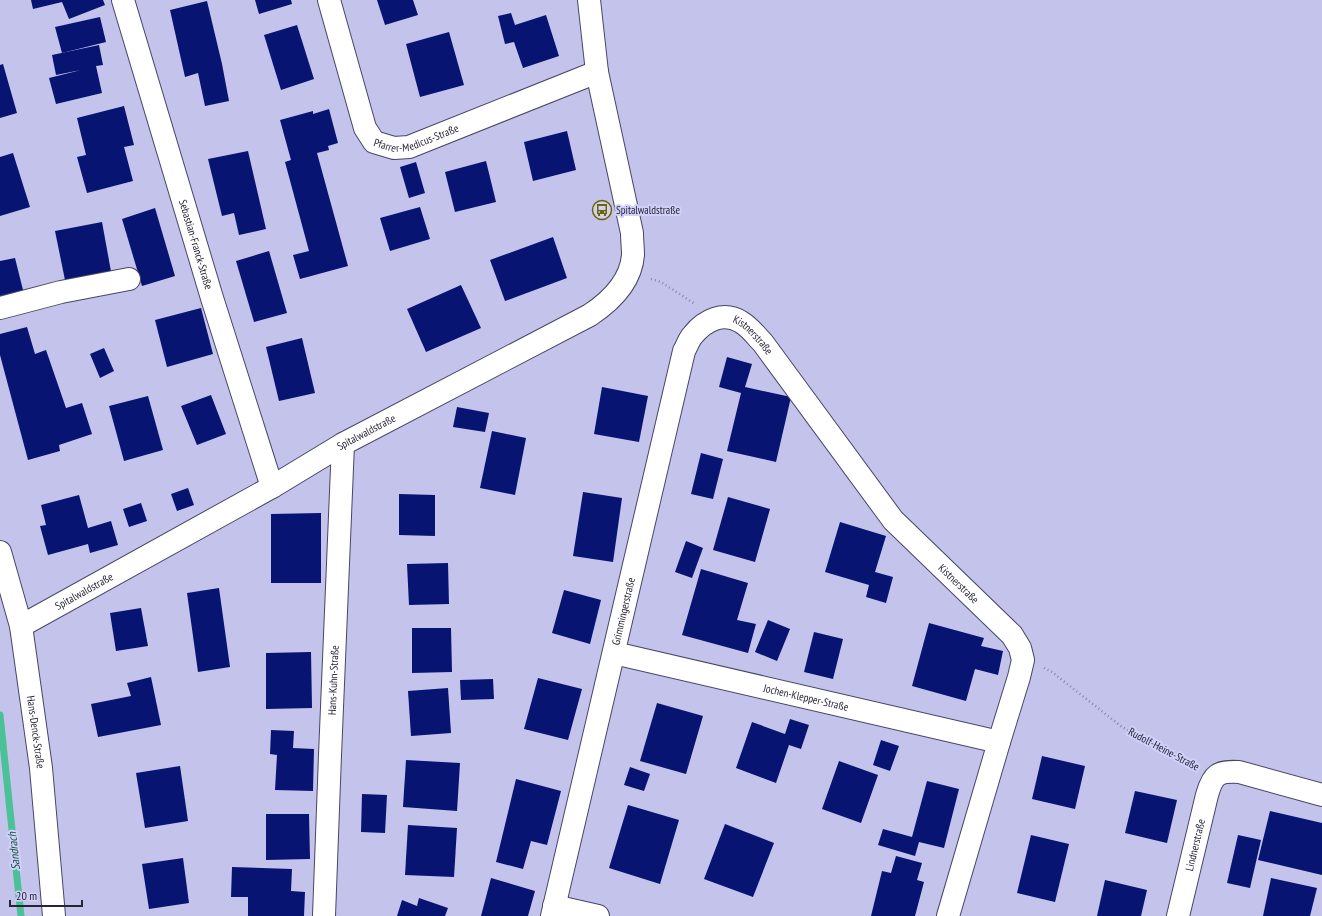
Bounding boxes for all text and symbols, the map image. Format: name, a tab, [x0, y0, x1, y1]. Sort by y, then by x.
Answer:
street label: Pfarrer-Medicus-Straße	[372, 121, 461, 155]
street label: Sebastian-Franck-Straße	[176, 198, 216, 291]
bus stop icon: Spitalwaldstraße	[591, 199, 613, 221]
place label: Spitalwaldstraße	[616, 203, 681, 217]
street label: Kistnerstraße	[731, 312, 776, 358]
street label: Spitalwaldstraße	[334, 411, 398, 453]
street label: Kistnerstraße	[936, 561, 982, 607]
street label: Spitalwaldstraße	[52, 569, 116, 613]
street label: Grimmingerstraße	[609, 576, 638, 646]
street label: Hans-Kuhn-Straße	[325, 644, 342, 715]
street label: Jochen-Klepper-Straße	[761, 681, 850, 714]
street label: Hans-Denck-Straße	[24, 695, 48, 770]
street label: Rudolf-Heine-Straße	[1126, 724, 1202, 774]
street label: Lindnerstraße	[1182, 817, 1208, 872]
water label: Sandrach	[4, 831, 23, 871]
scale bar	[10, 882, 82, 908]
text: 20 m	[16, 888, 37, 903]

